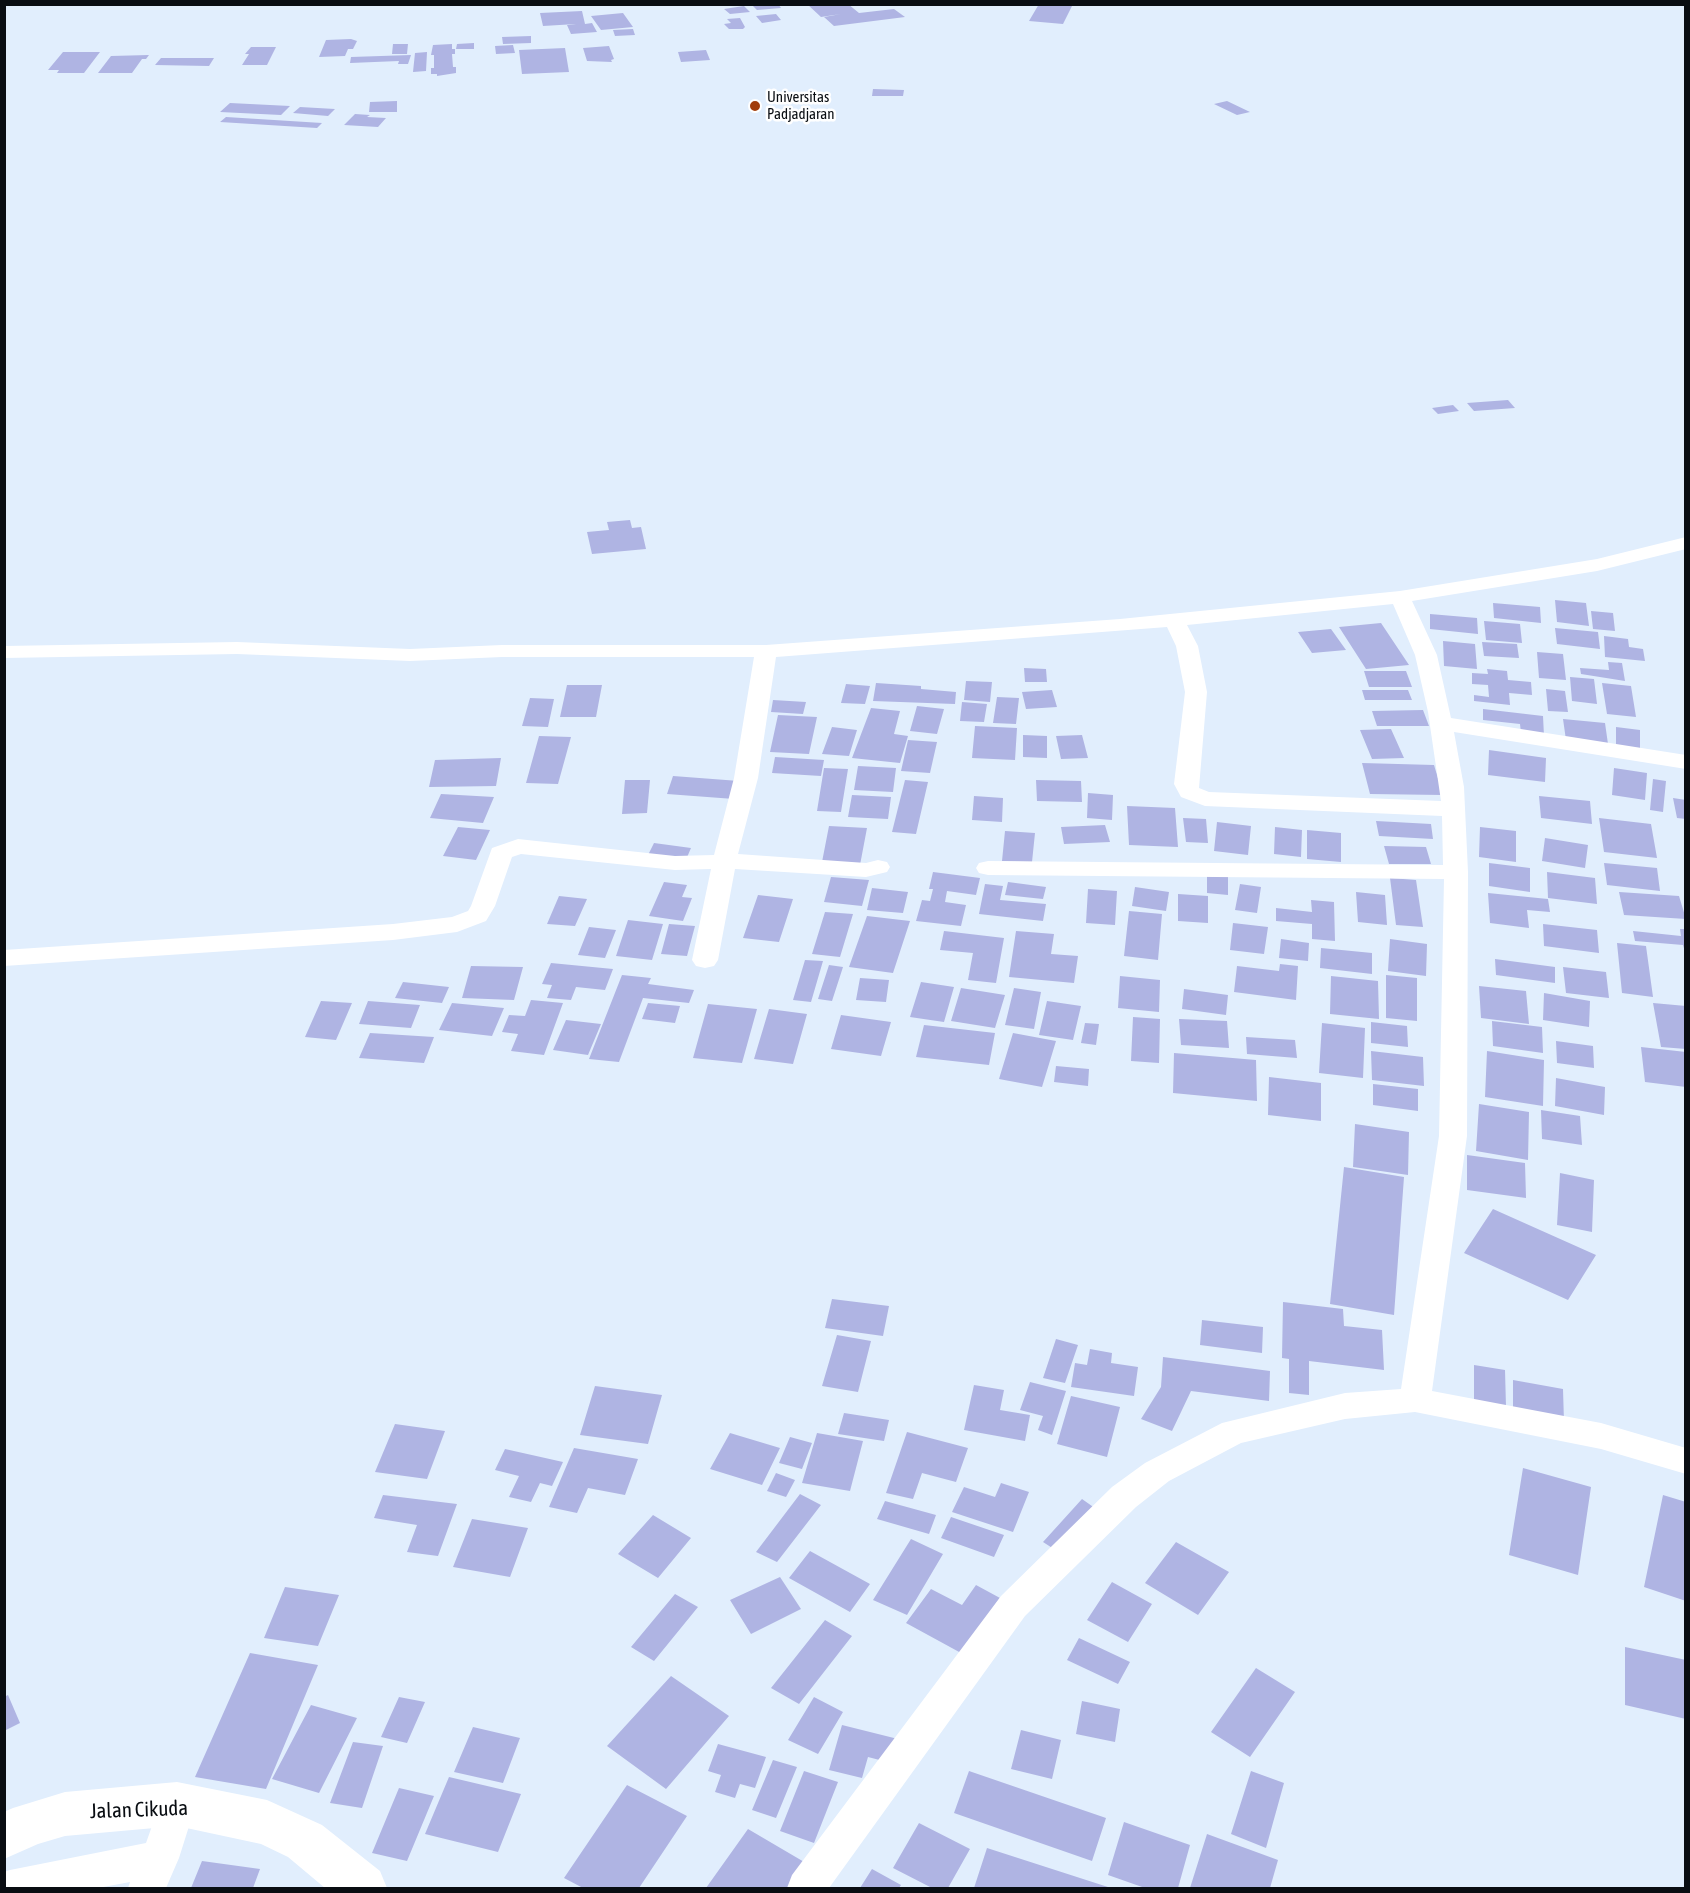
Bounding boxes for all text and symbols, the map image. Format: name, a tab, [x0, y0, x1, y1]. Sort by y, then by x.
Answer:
place label: Universitas Padjadjaran	[767, 88, 834, 123]
marker: Universitas Padjadjaran	[748, 99, 762, 113]
street label: Jalan Cikuda	[89, 1796, 189, 1824]

